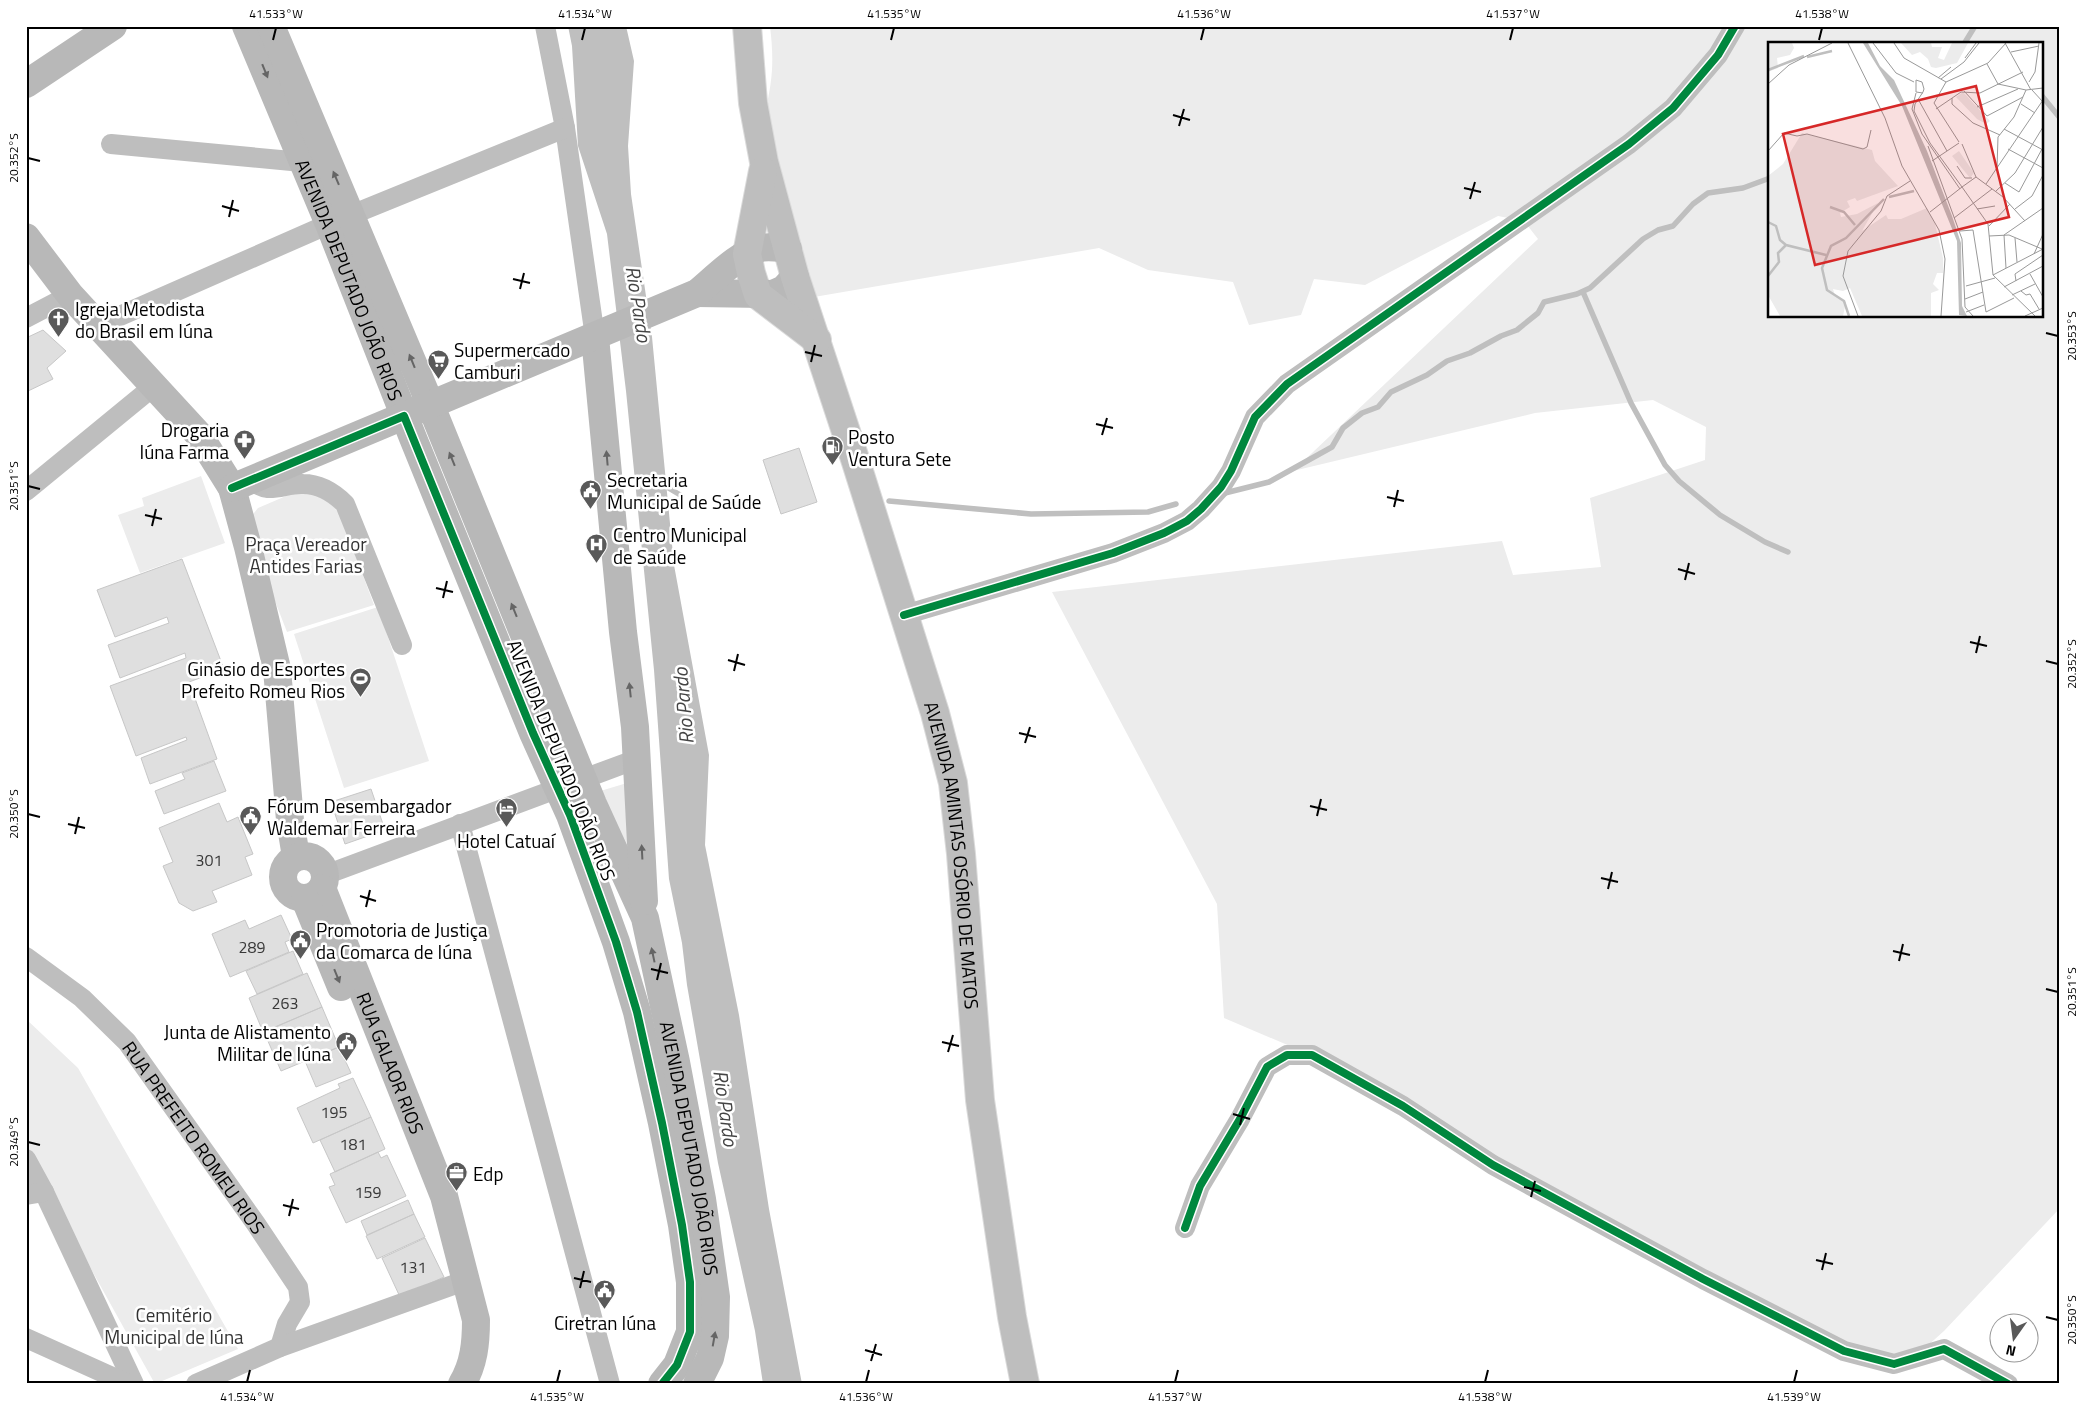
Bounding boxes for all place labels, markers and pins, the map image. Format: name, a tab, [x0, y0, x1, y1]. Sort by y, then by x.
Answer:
place label: Igreja Metodista do Brasil em Iúna	[75, 294, 213, 345]
church icon: Igreja Metodista do Brasil em Iúna	[47, 307, 71, 338]
place label: Supermercado Camburi	[454, 335, 570, 386]
supermarket icon: Supermercado Camburi	[426, 348, 450, 379]
place label: Drogaria Iúna Farma	[139, 415, 229, 466]
place label: Posto Ventura Sete	[848, 422, 951, 473]
pharmacy icon: Drogaria Iúna Farma	[233, 428, 257, 459]
fuel station icon: Posto Ventura Sete	[820, 435, 844, 466]
place label: Secretaria Municipal de Saúde	[607, 465, 761, 516]
public building icon: Secretaria Municipal de Saúde	[579, 478, 603, 509]
place label: Centro Municipal de Saúde	[613, 520, 747, 571]
hospital icon: Centro Municipal de Saúde	[585, 533, 609, 564]
place label: Ginásio de Esportes Prefeito Romeu Rios	[181, 654, 345, 705]
sports icon: Ginásio de Esportes Prefeito Romeu Rios	[349, 667, 373, 698]
place label: Fórum Desembargador Waldemar Ferreira	[267, 791, 452, 842]
hotel icon: Hotel Catuaí	[494, 797, 518, 828]
public building icon: Fórum Desembargador Waldemar Ferreira	[239, 804, 263, 835]
place label: Hotel Catuaí	[457, 826, 557, 855]
place label: Promotoria de Justiça da Comarca de Iúna	[316, 915, 488, 966]
public building icon: Promotoria de Justiça da Comarca de Iúna	[288, 928, 312, 959]
place label: Junta de Alistamento Militar de Iúna	[164, 1017, 331, 1068]
public building icon: Junta de Alistamento Militar de Iúna	[335, 1030, 359, 1061]
place label: Edp	[473, 1159, 503, 1188]
office icon: Edp	[445, 1161, 469, 1192]
public building icon: Ciretran Iúna	[593, 1279, 617, 1310]
place label: Ciretran Iúna	[554, 1308, 656, 1337]

